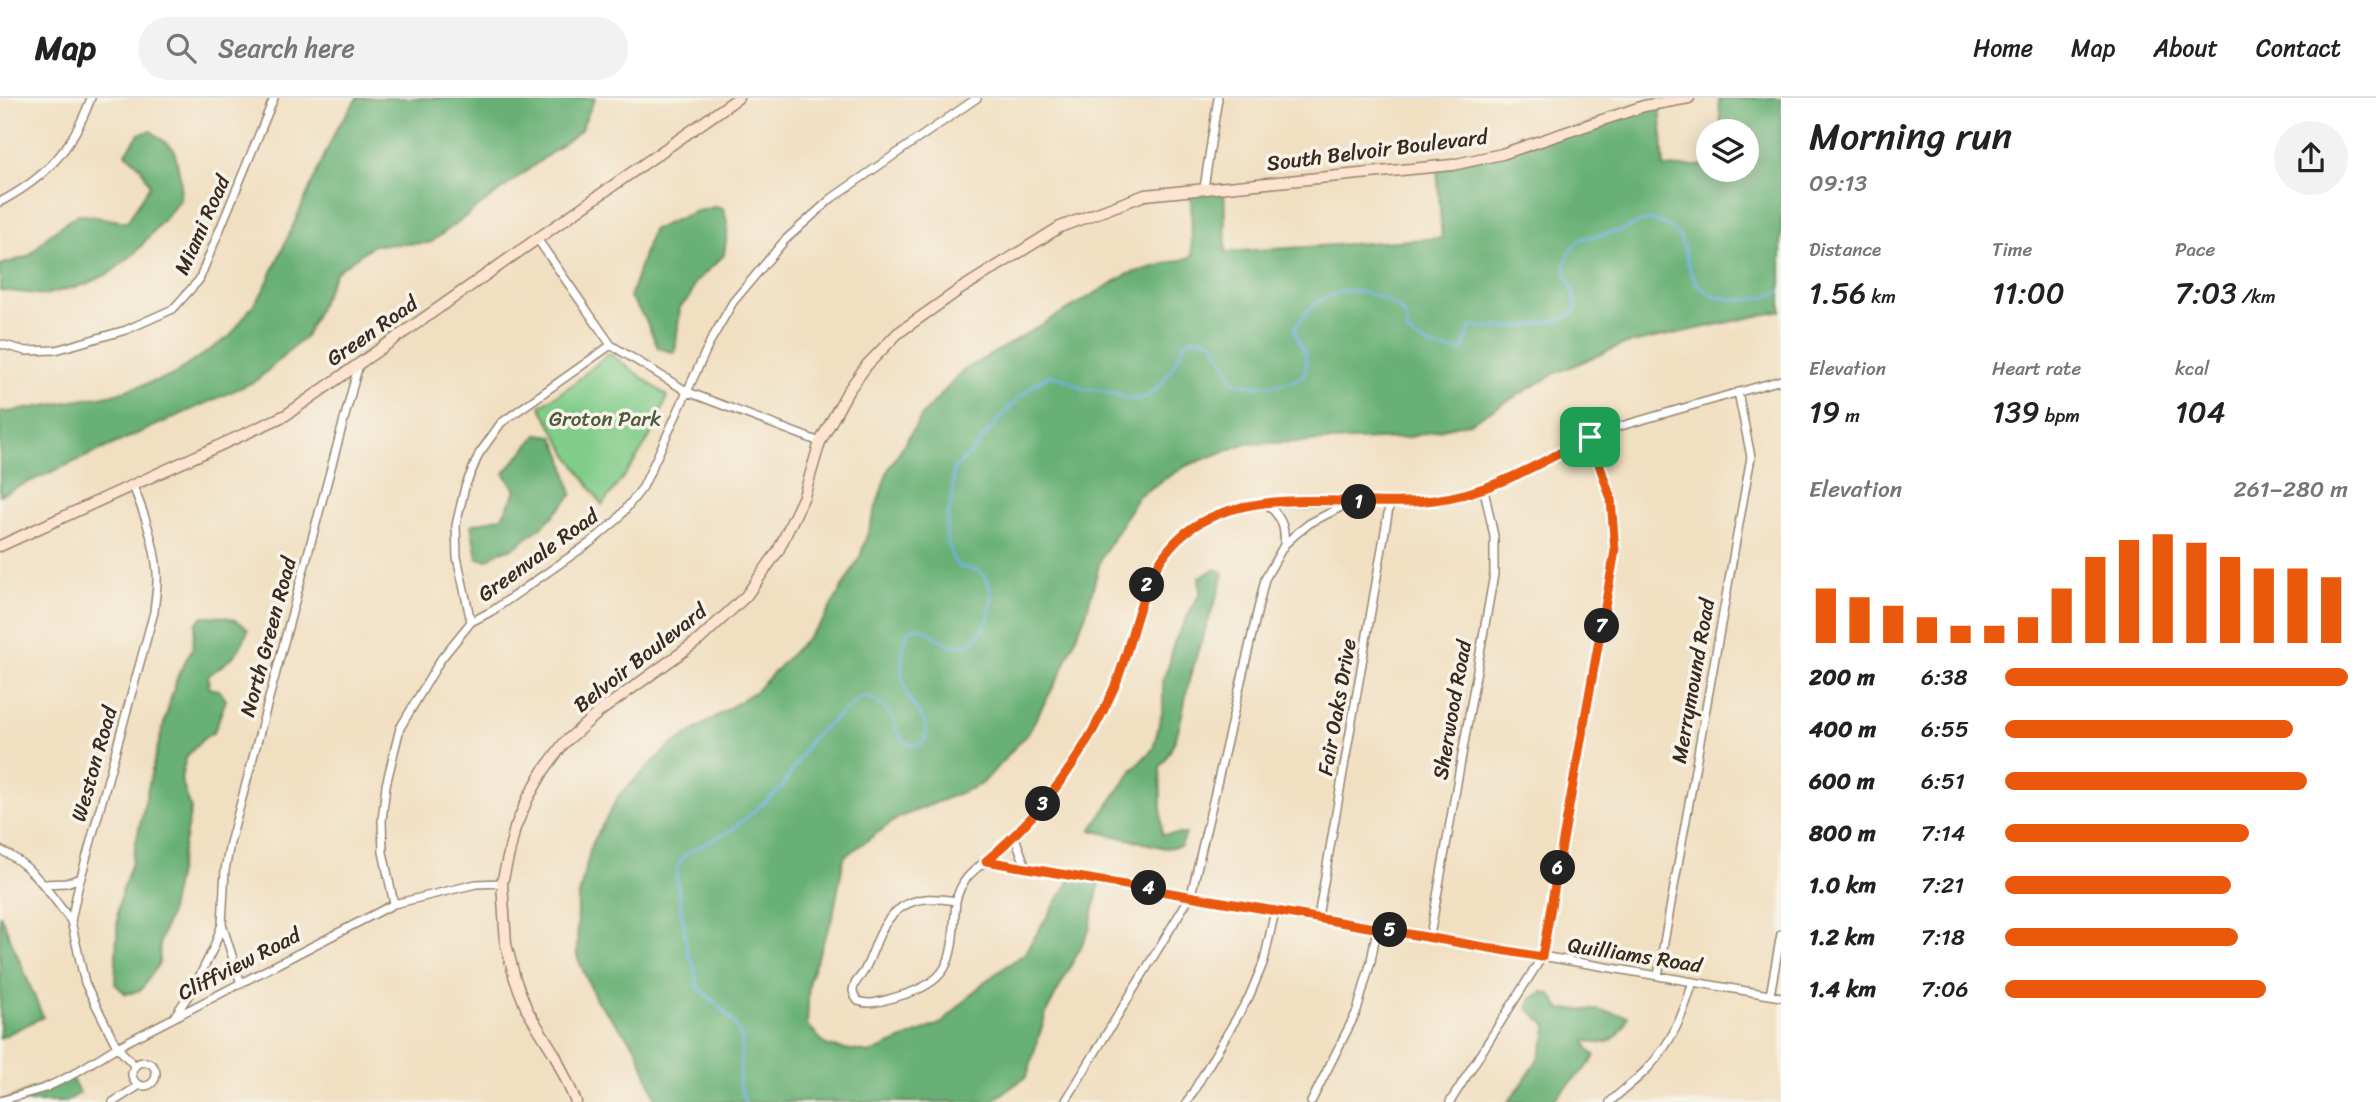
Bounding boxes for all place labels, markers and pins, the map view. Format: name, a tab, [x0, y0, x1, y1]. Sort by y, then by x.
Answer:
pin	[1560, 407, 1620, 467]
pin: 1	[1342, 484, 1376, 520]
pin: 2	[1130, 568, 1164, 602]
pin: 7	[1584, 608, 1620, 644]
pin: 3	[1026, 786, 1060, 822]
pin: 6	[1540, 850, 1576, 886]
pin: 4	[1132, 870, 1166, 906]
pin: 5	[1372, 912, 1408, 948]

